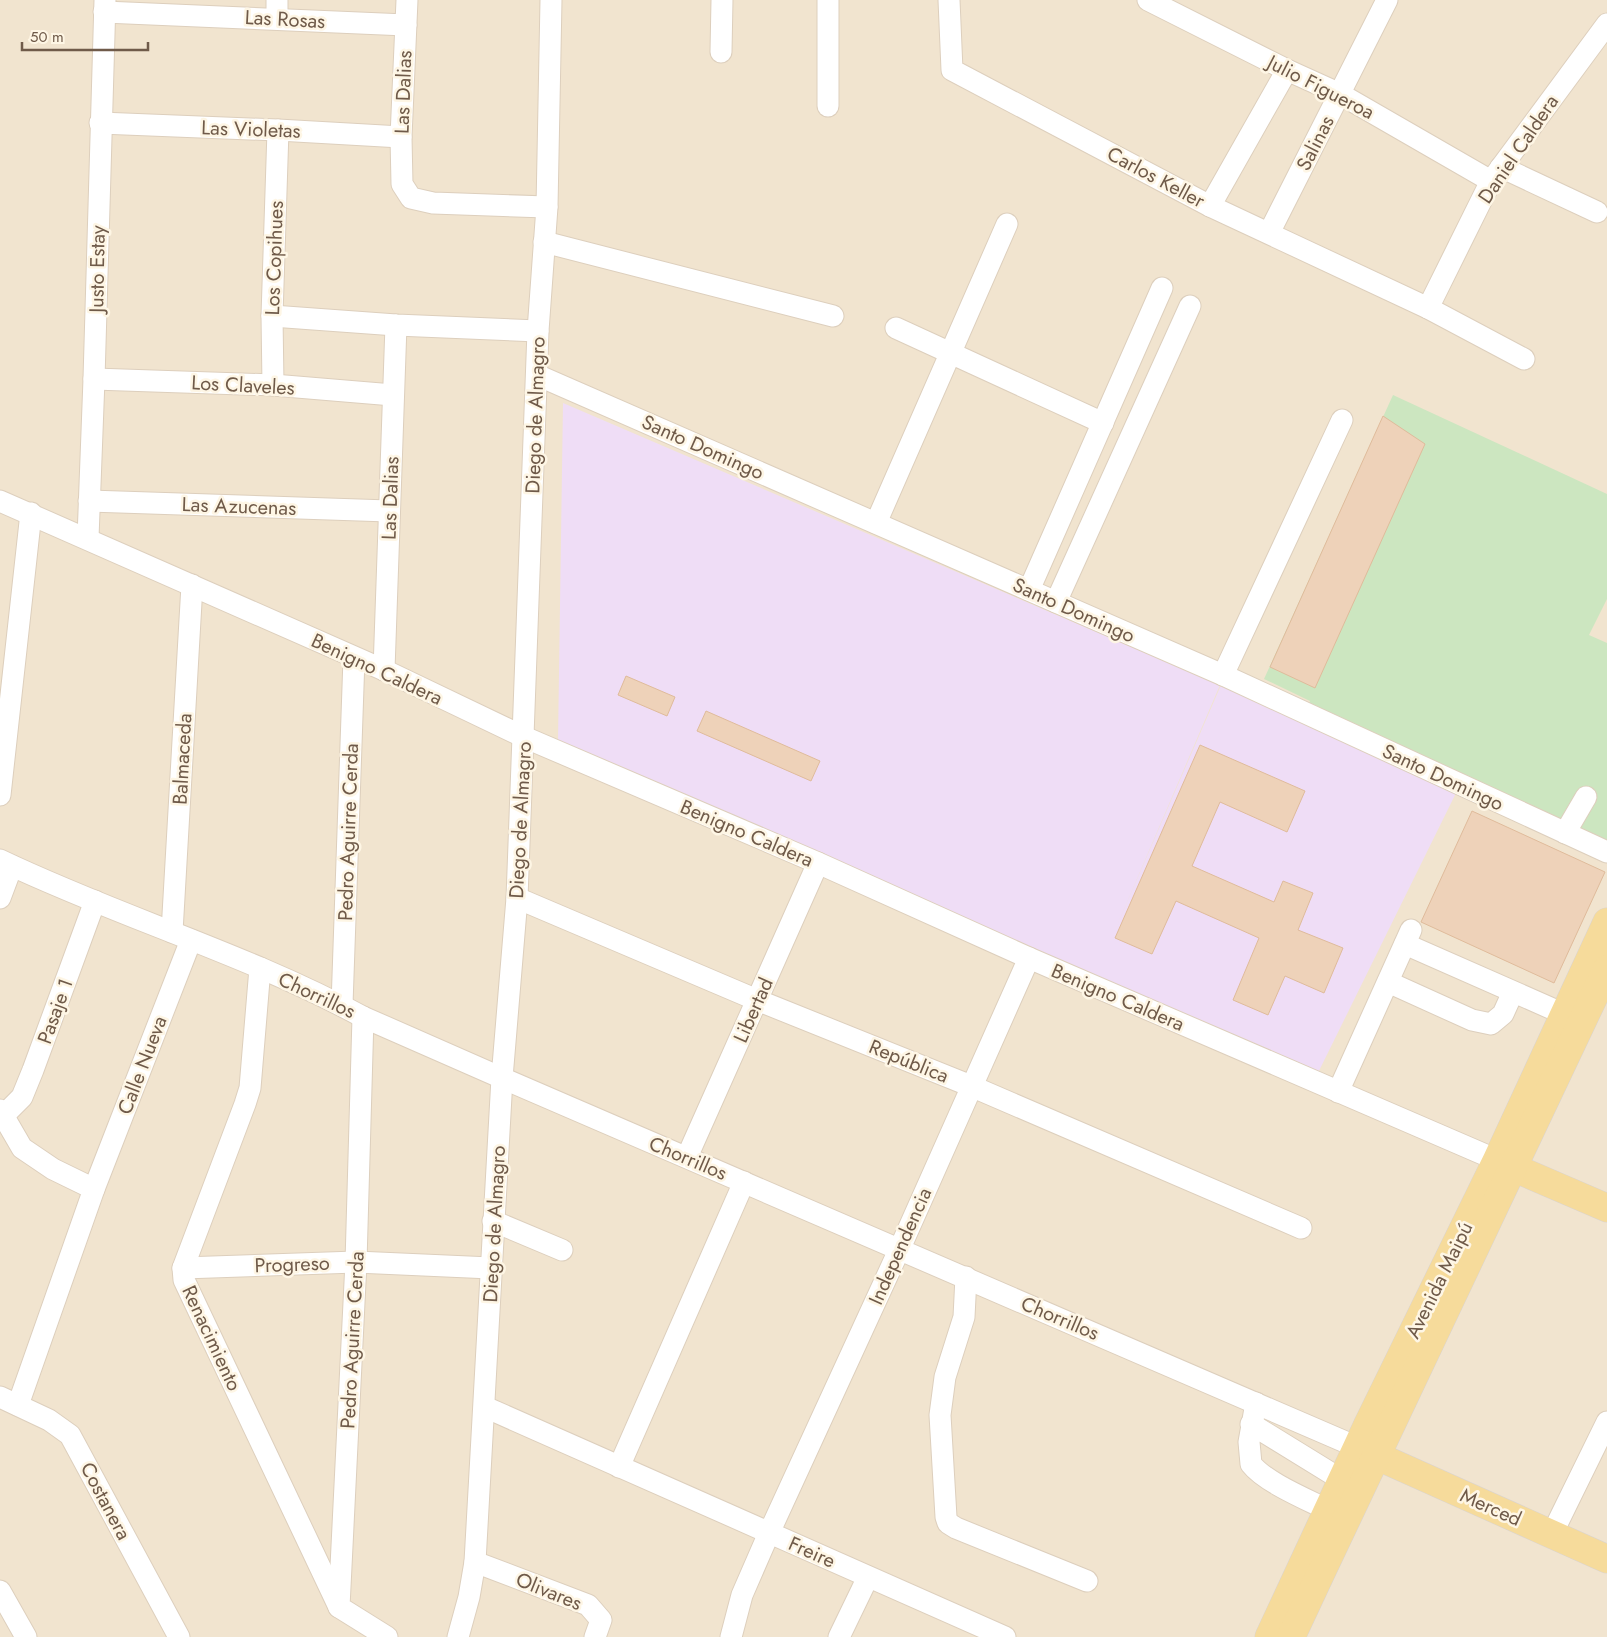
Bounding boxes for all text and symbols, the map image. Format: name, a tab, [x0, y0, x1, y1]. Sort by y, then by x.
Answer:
street label: Las Rosas	[244, 3, 326, 36]
scale bar	[22, 20, 149, 52]
text: 50 m	[30, 26, 64, 48]
street label: Julio Figueroa	[1260, 47, 1379, 127]
street label: Las Dalias	[388, 50, 419, 134]
street label: Daniel Caldera	[1471, 89, 1566, 210]
street label: Salinas	[1289, 111, 1342, 176]
street label: Las Violetas	[201, 113, 301, 146]
street label: Carlos Keller	[1102, 139, 1210, 215]
street label: Los Copihues	[258, 200, 291, 316]
street label: Justo Estay	[82, 225, 113, 316]
street label: Diego de Almagro	[518, 336, 553, 494]
street label: Los Claveles	[191, 368, 295, 403]
street label: Santo Domingo	[637, 408, 769, 487]
street label: Las Dalias	[375, 456, 406, 540]
street label: Las Azucenas	[181, 490, 297, 523]
street label: Santo Domingo	[1008, 571, 1140, 650]
street label: Benigno Caldera	[306, 626, 447, 713]
street label: Balmaceda	[166, 713, 199, 805]
street label: Santo Domingo	[1377, 737, 1508, 818]
street label: Diego de Almagro	[502, 741, 539, 899]
street label: Pedro Aguirre Cerda	[331, 743, 366, 921]
street label: Benigno Caldera	[676, 792, 818, 875]
street label: Benigno Caldera	[1047, 956, 1189, 1039]
street label: Chorrillos	[273, 965, 360, 1026]
street label: Libertad	[726, 973, 781, 1047]
street label: Pasaje 1	[30, 974, 81, 1048]
street label: Calle Nueva	[110, 1012, 175, 1119]
street label: República	[865, 1032, 953, 1091]
street label: Chorrillos	[644, 1129, 731, 1188]
street label: Diego de Almagro	[476, 1145, 513, 1303]
street label: Independencia	[862, 1183, 939, 1310]
street label: Avenida Maipú	[1399, 1217, 1480, 1343]
street label: Progreso	[254, 1249, 330, 1280]
street label: Pedro Aguirre Cerda	[333, 1251, 372, 1429]
street label: Renacimiento	[174, 1281, 249, 1396]
street label: Chorrillos	[1016, 1289, 1103, 1348]
street label: Costanera	[73, 1457, 138, 1545]
street label: Merced	[1456, 1481, 1526, 1534]
street label: Freire	[784, 1529, 840, 1576]
street label: Olivares	[511, 1565, 586, 1618]

